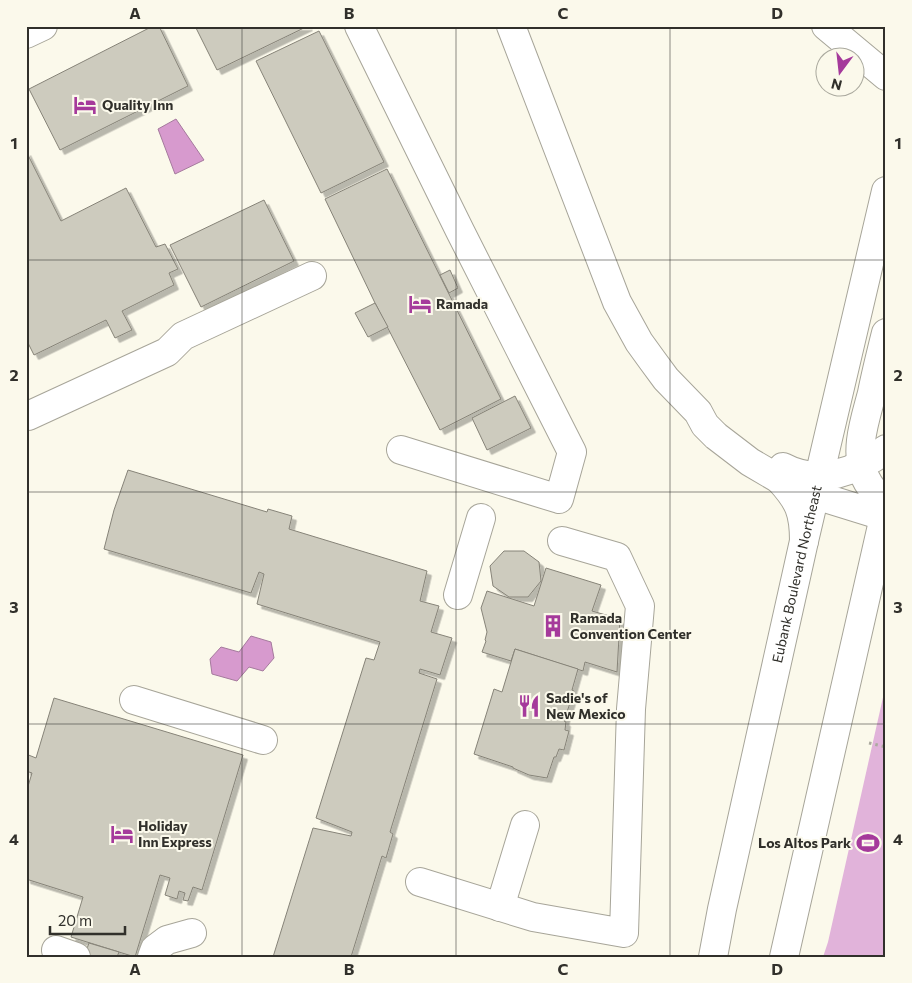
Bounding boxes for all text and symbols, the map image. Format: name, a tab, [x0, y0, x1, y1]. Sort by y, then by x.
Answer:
text: A	[129, 3, 141, 22]
text: B	[344, 3, 355, 22]
text: C	[558, 3, 569, 22]
text: D	[771, 3, 783, 22]
north arrow	[814, 48, 864, 98]
text: N	[829, 75, 844, 95]
hotel icon: Quality Inn	[72, 92, 98, 118]
place label: Quality Inn	[102, 96, 173, 113]
text: 1	[10, 133, 18, 152]
text: 1	[894, 133, 902, 152]
hotel icon: Ramada	[407, 291, 433, 317]
place label: Ramada	[436, 295, 488, 312]
text: 2	[9, 365, 19, 384]
text: 2	[893, 365, 903, 384]
street label: Eubank Boulevard Northeast	[768, 483, 825, 664]
text: 3	[9, 597, 19, 616]
text: 3	[893, 597, 903, 616]
place label: Ramada Convention Center	[570, 609, 692, 642]
building icon: Ramada Convention Center	[540, 613, 566, 639]
place label: Sadie's of New Mexico	[546, 689, 626, 722]
restaurant icon: Sadie's of New Mexico	[516, 693, 542, 719]
place label: Holiday Inn Express	[138, 817, 212, 850]
hotel icon: Holiday Inn Express	[109, 821, 135, 847]
text: 4	[9, 829, 19, 848]
text: 4	[893, 829, 903, 848]
sports icon: Los Altos Park	[855, 830, 881, 856]
place label: Los Altos Park	[758, 834, 851, 851]
scale bar	[50, 903, 125, 935]
text: 20 m	[58, 911, 92, 929]
text: A	[129, 959, 141, 978]
text: B	[344, 959, 355, 978]
text: C	[558, 959, 569, 978]
text: D	[771, 959, 783, 978]

